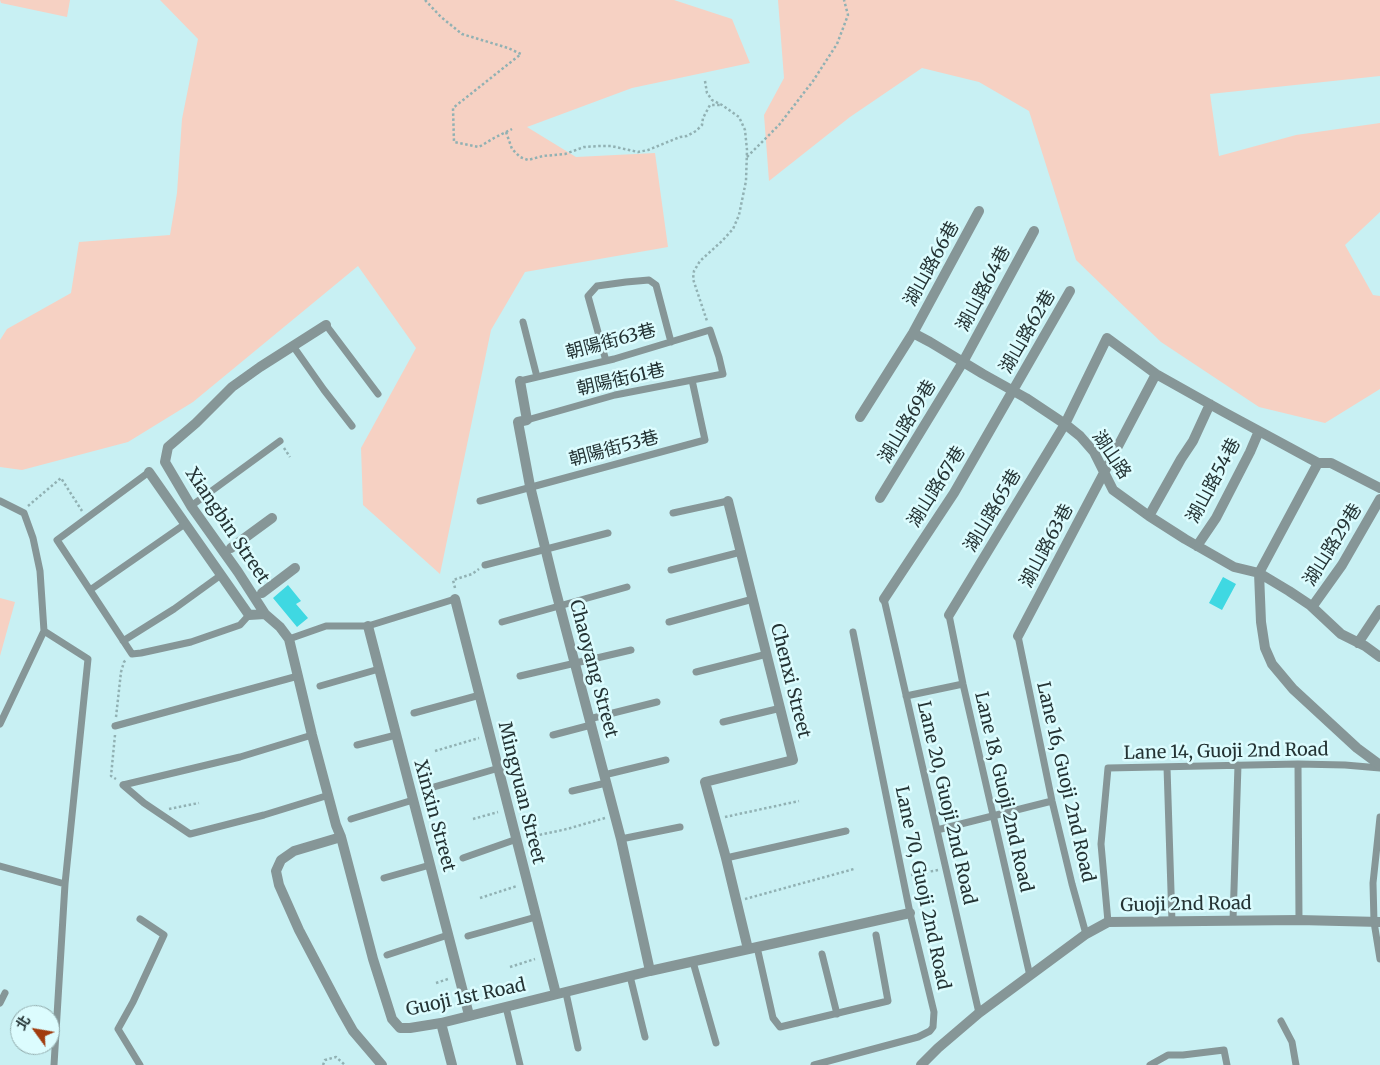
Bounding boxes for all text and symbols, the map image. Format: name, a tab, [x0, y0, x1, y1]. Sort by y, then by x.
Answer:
street label: 湖山路66巷	[900, 218, 964, 310]
street label: 湖山路64巷	[952, 242, 1016, 336]
street label: 湖山路62巷	[995, 286, 1061, 378]
street label: 朝陽街63巷	[564, 320, 658, 364]
street label: 朝陽街61巷	[575, 359, 667, 401]
street label: 湖山路69巷	[875, 376, 941, 468]
street label: 朝陽街53巷	[567, 427, 661, 471]
street label: 湖山路	[1087, 427, 1135, 483]
street label: 湖山路54巷	[1183, 435, 1245, 527]
street label: 湖山路67巷	[904, 442, 970, 532]
street label: Xiangbin Street	[180, 464, 274, 588]
street label: 湖山路65巷	[960, 466, 1026, 556]
street label: 湖山路63巷	[1016, 500, 1078, 592]
street label: 湖山路29巷	[1299, 500, 1367, 590]
street label: Chaoyang Street	[564, 598, 622, 740]
street label: Chenxi Street	[765, 621, 815, 741]
street label: Lane 16, Guoji 2nd Road	[1031, 680, 1099, 884]
street label: Lane 18, Guoji 2nd Road	[969, 690, 1037, 894]
street label: Lane 20, Guoji 2nd Road	[912, 699, 980, 907]
street label: Mingyuan Street	[493, 720, 549, 866]
street label: Lane 14, Guoji 2nd Road	[1123, 739, 1329, 765]
street label: Xinxin Street	[409, 758, 459, 874]
street label: Lane 70, Guoji 2nd Road	[890, 784, 954, 992]
street label: Guoji 2nd Road	[1120, 893, 1252, 917]
street label: Guoji 1st Road	[404, 975, 528, 1021]
north arrow	[10, 1005, 60, 1055]
text: 北	[12, 1012, 34, 1033]

